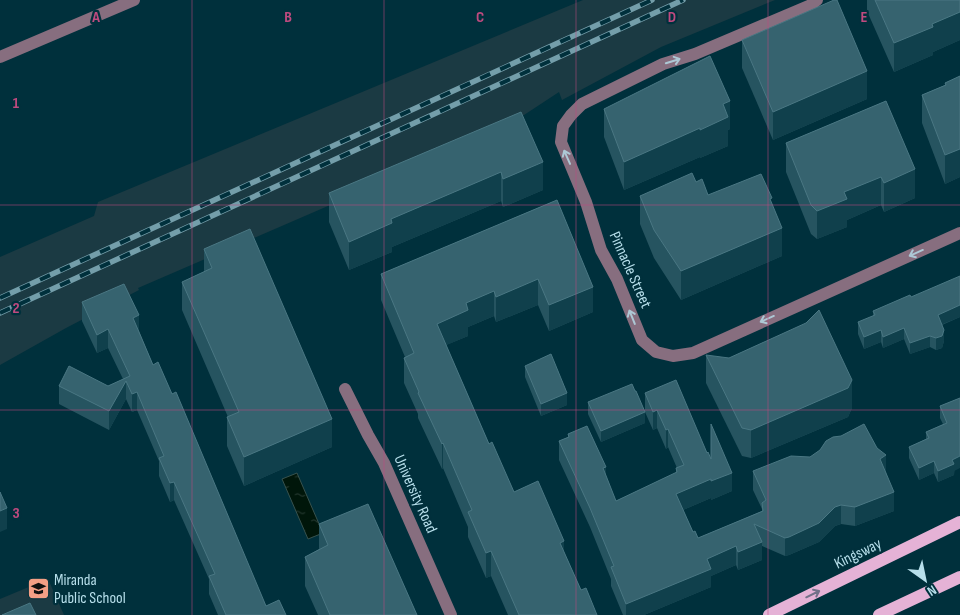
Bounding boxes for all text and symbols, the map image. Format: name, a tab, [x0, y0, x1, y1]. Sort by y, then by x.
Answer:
text: A	[91, 8, 100, 27]
text: B	[284, 8, 292, 27]
text: C	[476, 8, 484, 27]
text: D	[668, 8, 676, 27]
text: E	[861, 8, 868, 27]
one-way arrow	[665, 56, 681, 66]
text: 1	[13, 94, 20, 113]
one-way arrow	[562, 150, 572, 165]
street label: Pinnacle Street	[605, 229, 655, 311]
one-way arrow	[909, 248, 924, 258]
text: 2	[12, 299, 20, 318]
one-way arrow	[627, 310, 637, 325]
one-way arrow	[760, 315, 775, 325]
street label: University Road	[389, 452, 441, 536]
text: 3	[12, 504, 20, 523]
street label: Kingsway	[831, 534, 885, 574]
north arrow	[900, 555, 950, 605]
place label: Miranda Public School	[54, 571, 126, 608]
school or university icon: Miranda Public School	[26, 577, 50, 601]
text: N	[924, 581, 940, 600]
one-way arrow	[805, 588, 820, 598]

